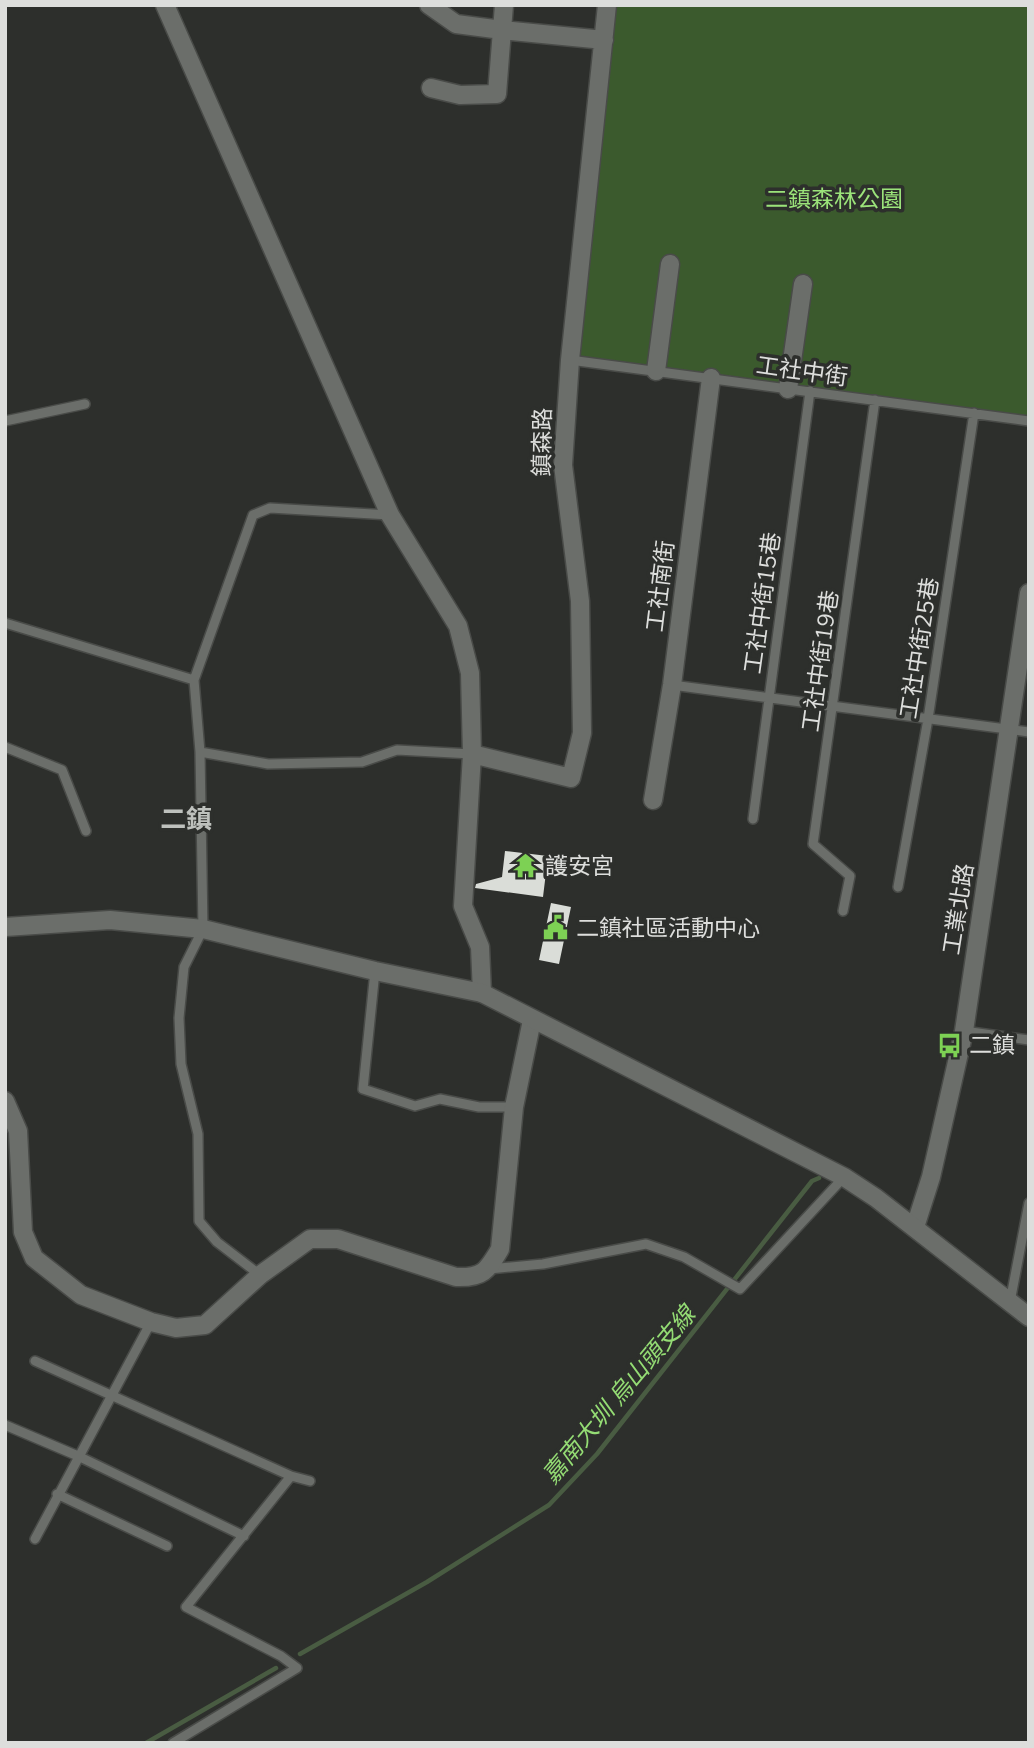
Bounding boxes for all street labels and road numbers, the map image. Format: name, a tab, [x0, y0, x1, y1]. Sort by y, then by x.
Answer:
street label: 工社中街	[754, 350, 850, 393]
street label: 鎮森路	[526, 407, 559, 477]
street label: 工社中街15巷	[737, 530, 788, 676]
street label: 工社南街	[640, 539, 681, 634]
street label: 工社中街25巷	[893, 575, 946, 721]
street label: 工社中街19巷	[795, 588, 846, 734]
street label: 工業北路	[936, 861, 981, 957]

